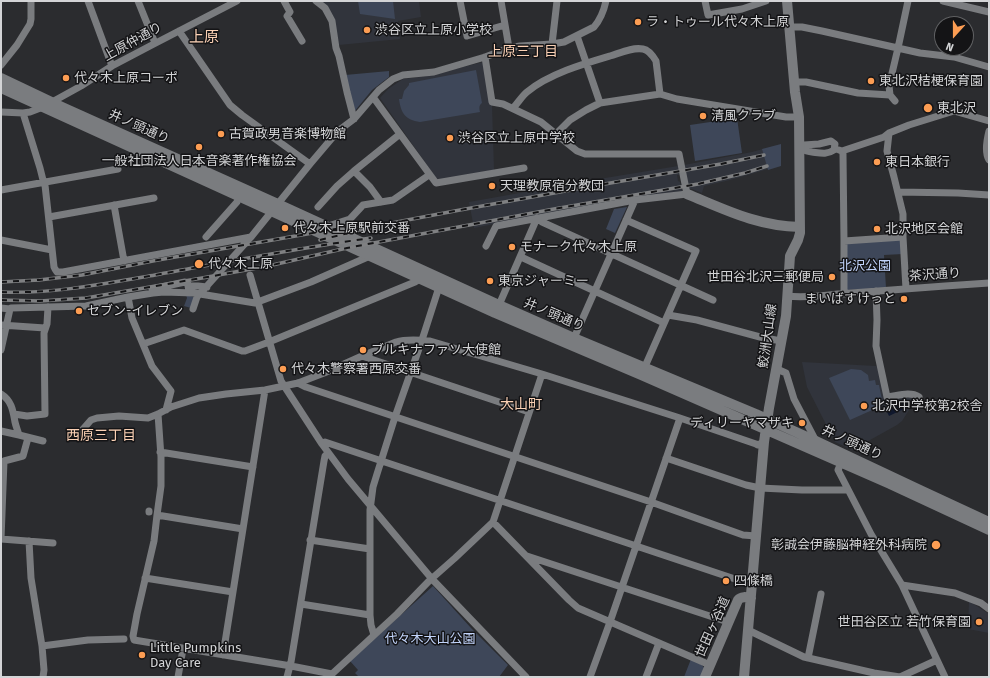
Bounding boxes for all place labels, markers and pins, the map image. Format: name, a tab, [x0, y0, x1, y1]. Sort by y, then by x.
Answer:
place label: ラ・トゥール代々木上原	[646, 14, 789, 30]
marker: ラ・トゥール代々木上原	[633, 17, 643, 27]
place label: 渋谷区立上原小学校	[375, 22, 492, 38]
marker: 渋谷区立上原小学校	[362, 25, 372, 35]
place label: 代々木上原コーポ	[74, 70, 178, 86]
marker: 代々木上原コーポ	[61, 73, 71, 83]
place label: 東北沢桔梗保育園	[879, 73, 983, 89]
marker: 東北沢桔梗保育園	[866, 76, 876, 86]
place label: 東北沢	[937, 100, 976, 116]
marker: 東北沢	[922, 102, 934, 114]
place label: 清風クラブ	[711, 108, 776, 124]
marker: 清風クラブ	[698, 111, 708, 121]
place label: 古賀政男音楽博物館	[229, 126, 346, 142]
marker: 古賀政男音楽博物館	[216, 129, 226, 139]
place label: 渋谷区立上原中学校	[458, 130, 575, 146]
marker: 渋谷区立上原中学校	[445, 133, 455, 143]
marker: 一般社団法人日本音楽著作権協会	[194, 142, 204, 152]
place label: 一般社団法人日本音楽著作権協会	[102, 153, 296, 169]
place label: 東日本銀行	[885, 154, 950, 170]
marker: 東日本銀行	[872, 157, 882, 167]
place label: 天理教原宿分教団	[500, 178, 604, 194]
marker: 天理教原宿分教団	[487, 181, 497, 191]
place label: 代々木上原駅前交番	[293, 220, 410, 236]
place label: 北沢地区会館	[885, 221, 963, 237]
marker: 代々木上原駅前交番	[280, 223, 290, 233]
marker: 北沢地区会館	[872, 224, 882, 234]
place label: モナーク代々木上原	[520, 239, 637, 255]
marker: モナーク代々木上原	[507, 242, 517, 252]
place label: 代々木上原	[208, 256, 273, 272]
marker: 代々木上原	[193, 258, 205, 270]
place label: 世田谷北沢三郵便局	[707, 269, 824, 285]
marker: 世田谷北沢三郵便局	[827, 272, 837, 282]
place label: 東京ジャーミー	[498, 273, 589, 289]
marker: 東京ジャーミー	[485, 276, 495, 286]
place label: まいばすけっと	[805, 291, 896, 307]
marker: まいばすけっと	[899, 294, 909, 304]
place label: セブン-イレブン	[87, 303, 183, 319]
marker: セブン-イレブン	[74, 306, 84, 316]
place label: ブルキナファソ大使館	[371, 342, 501, 358]
marker: ブルキナファソ大使館	[358, 345, 368, 355]
place label: 代々木警察署西原交番	[291, 361, 421, 377]
marker: 代々木警察署西原交番	[278, 364, 288, 374]
place label: 北沢中学校第2校舎	[872, 398, 982, 414]
marker: 北沢中学校第2校舎	[859, 401, 869, 411]
place label: ディリーヤマザキ	[690, 415, 794, 431]
marker: ディリーヤマザキ	[797, 418, 807, 428]
place label: 彰誠会伊藤脳神経外科病院	[771, 537, 927, 553]
marker: 彰誠会伊藤脳神経外科病院	[930, 539, 942, 551]
place label: 四條橋	[734, 573, 773, 589]
marker: 四條橋	[721, 576, 731, 586]
place label: 世田谷区立 若竹保育園	[838, 614, 971, 630]
marker: 世田谷区立 若竹保育園	[974, 617, 984, 627]
place label: Little Pumpkins Day Care	[150, 640, 241, 671]
marker: Little Pumpkins Day Care	[137, 650, 147, 660]

